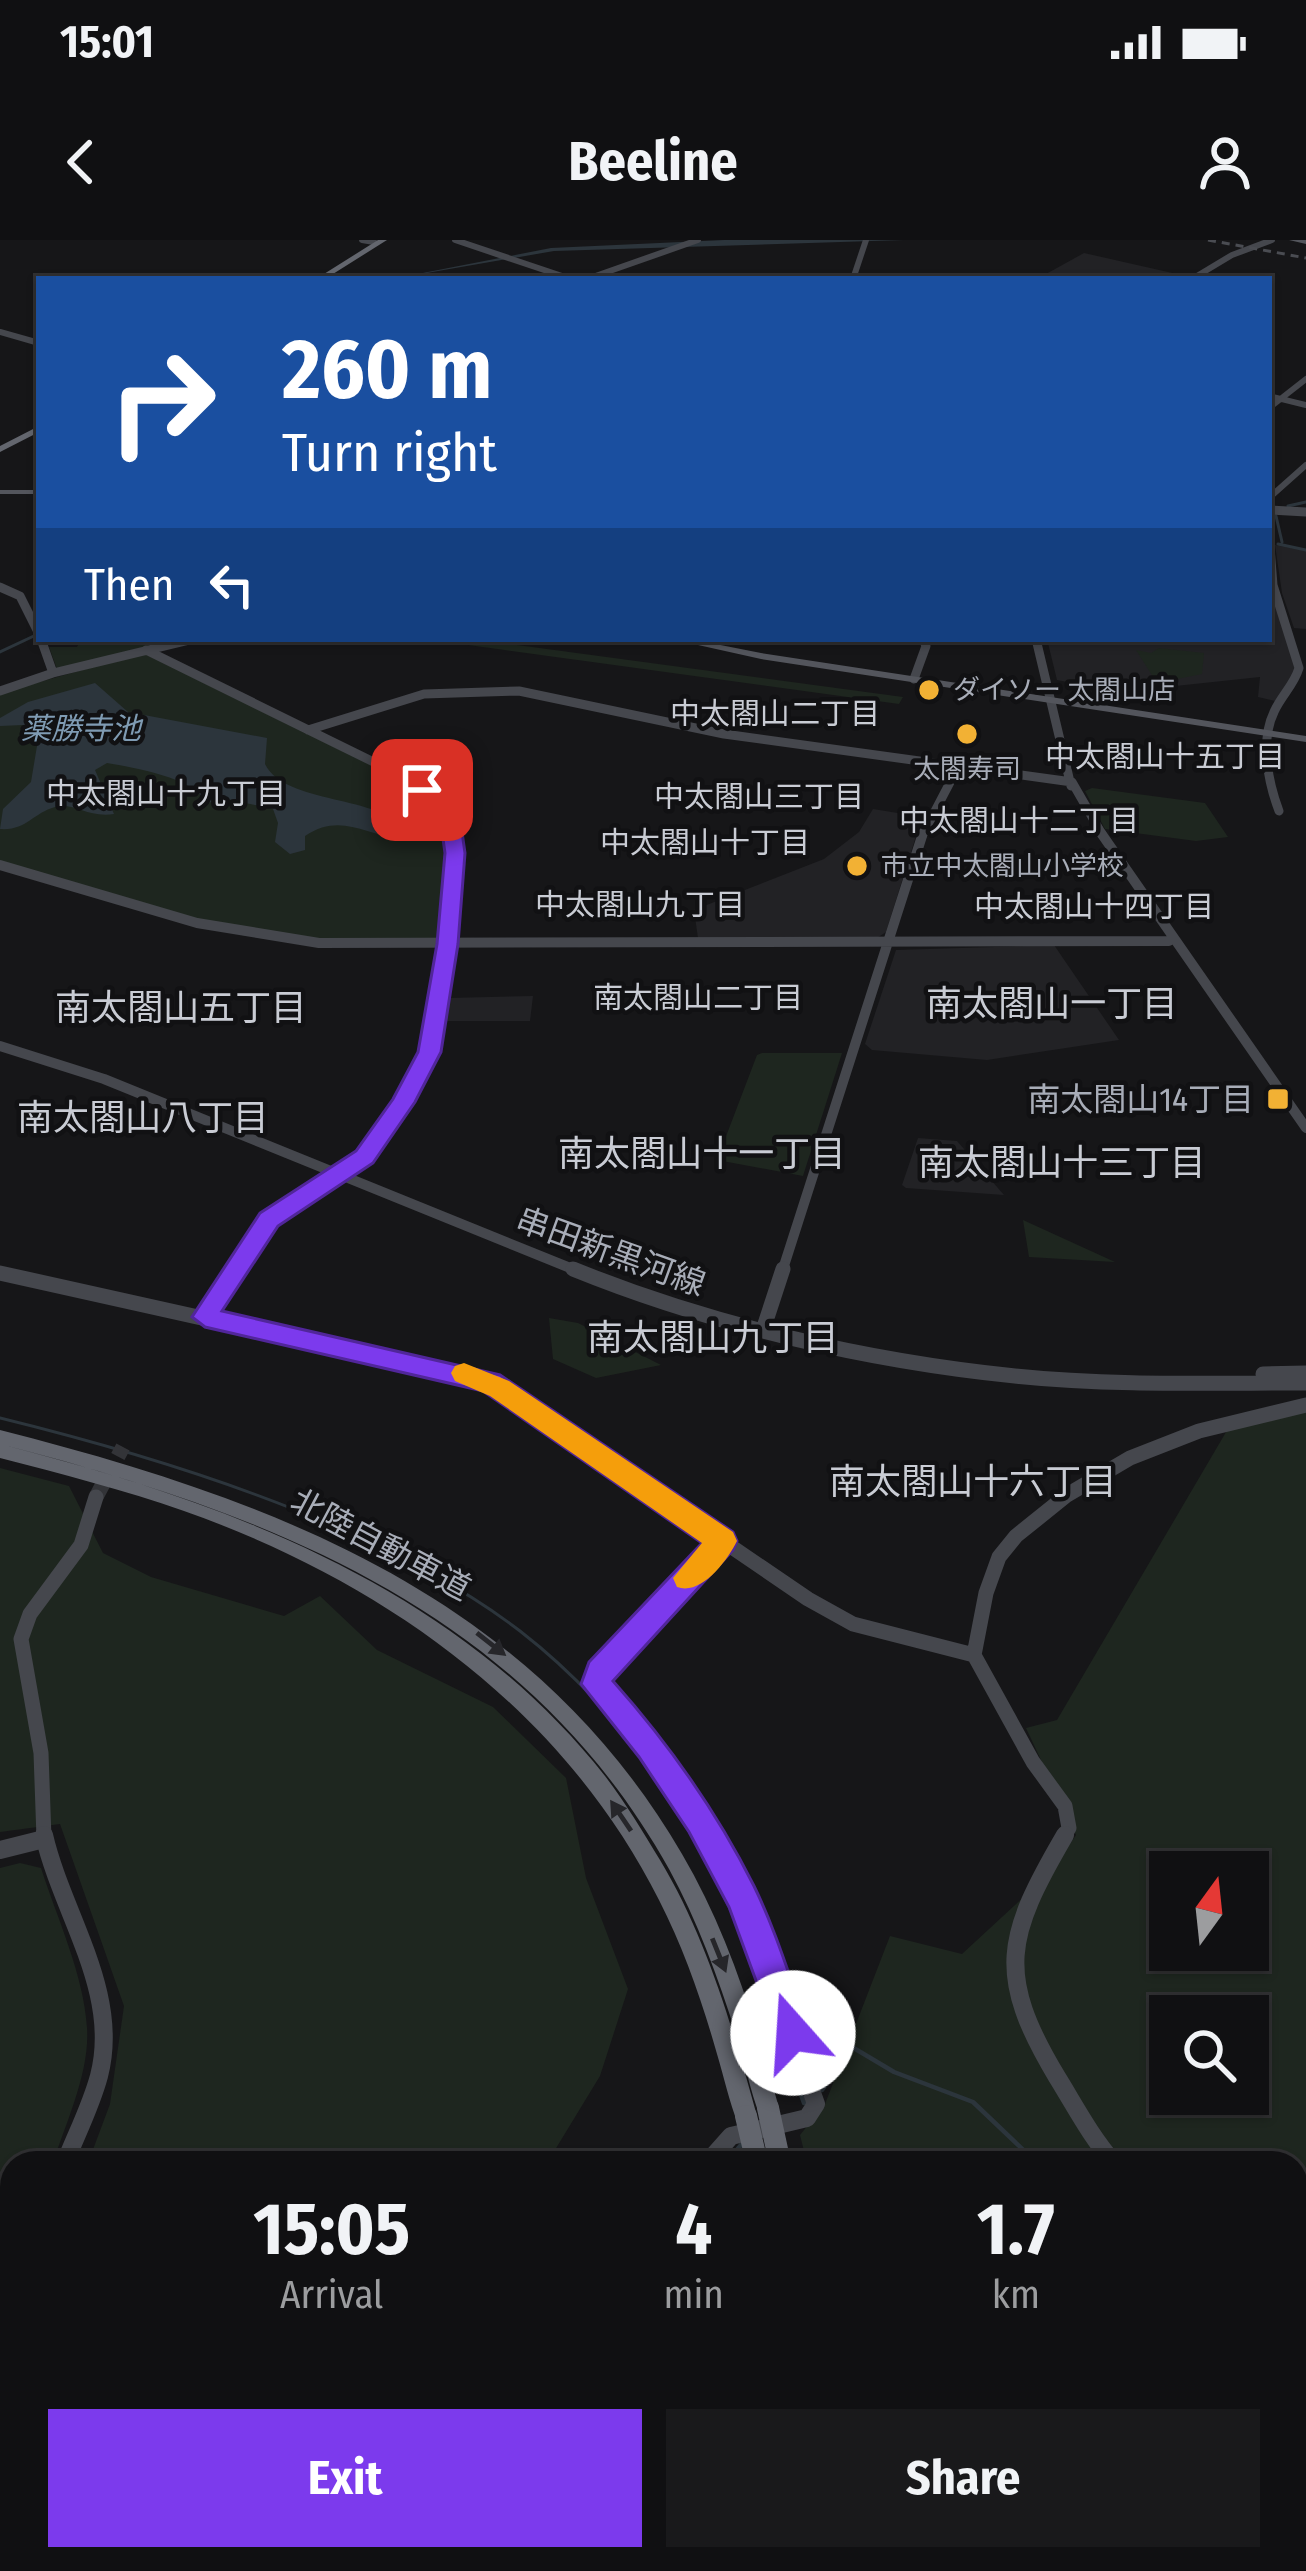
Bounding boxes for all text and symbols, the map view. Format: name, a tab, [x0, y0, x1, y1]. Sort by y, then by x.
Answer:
text: 15:01	[60, 15, 154, 69]
icon: back	[48, 129, 114, 195]
icon: person	[1192, 129, 1258, 195]
text: Beeline	[568, 130, 738, 194]
text: 260 m	[282, 319, 492, 420]
icon: right	[84, 324, 240, 480]
text: Turn right	[282, 421, 497, 485]
icon: left	[199, 552, 265, 618]
text: Then	[84, 558, 175, 612]
place label: ダイソー 太閤山店	[953, 674, 1175, 706]
marker: ダイソー 太閤山店	[916, 677, 942, 703]
district label: 中太閤山二丁目	[670, 696, 880, 732]
water label: 薬勝寺池	[21, 711, 144, 747]
marker: 太閤寿司	[954, 721, 980, 747]
pin	[371, 739, 473, 841]
district label: 中太閤山十五丁目	[1045, 739, 1285, 775]
place label: 太閤寿司	[913, 753, 1021, 785]
icon: arrive	[389, 757, 455, 823]
district label: 中太閤山十九丁目	[46, 776, 286, 812]
district label: 中太閤山三丁目	[654, 779, 864, 815]
district label: 中太閤山十二丁目	[899, 803, 1139, 839]
district label: 中太閤山十丁目	[600, 825, 810, 861]
place label: 市立中太閤山小学校	[881, 850, 1124, 882]
marker: 市立中太閤山小学校	[844, 853, 870, 879]
district label: 中太閤山九丁目	[535, 887, 745, 923]
district label: 中太閤山十四丁目	[974, 889, 1214, 925]
district label: 南太閤山二丁目	[593, 980, 803, 1016]
district label: 南太閤山一丁目	[926, 982, 1178, 1026]
district label: 南太閤山五丁目	[55, 986, 307, 1030]
place label: 南太閤山14丁目	[1027, 1080, 1254, 1120]
marker: 南太閤山14丁目	[1265, 1086, 1291, 1112]
district label: 南太閤山八丁目	[17, 1096, 269, 1140]
district label: 南太閤山十一丁目	[558, 1132, 846, 1176]
district label: 南太閤山十三丁目	[918, 1141, 1206, 1185]
street label: 串田新黒河線	[511, 1199, 711, 1305]
district label: 南太閤山九丁目	[587, 1316, 839, 1360]
district label: 南太閤山十六丁目	[829, 1460, 1117, 1504]
street label: 北陸自動車道	[284, 1481, 477, 1609]
one-way arrow	[475, 1632, 507, 1656]
one-way arrow	[610, 1799, 633, 1832]
north arrow	[1149, 1851, 1269, 1971]
map controls	[1149, 1851, 1269, 2115]
one-way arrow	[710, 1937, 729, 1973]
position arrow	[730, 1970, 856, 2096]
button: search	[1149, 1995, 1269, 2115]
text: 15:05	[253, 2187, 410, 2273]
text: 4	[675, 2187, 712, 2273]
text: 1.7	[977, 2187, 1055, 2273]
text: Arrival	[280, 2272, 383, 2318]
text: min	[663, 2272, 724, 2318]
text: km	[992, 2272, 1040, 2318]
button: Exit	[48, 2409, 642, 2547]
button: Share	[666, 2409, 1260, 2547]

